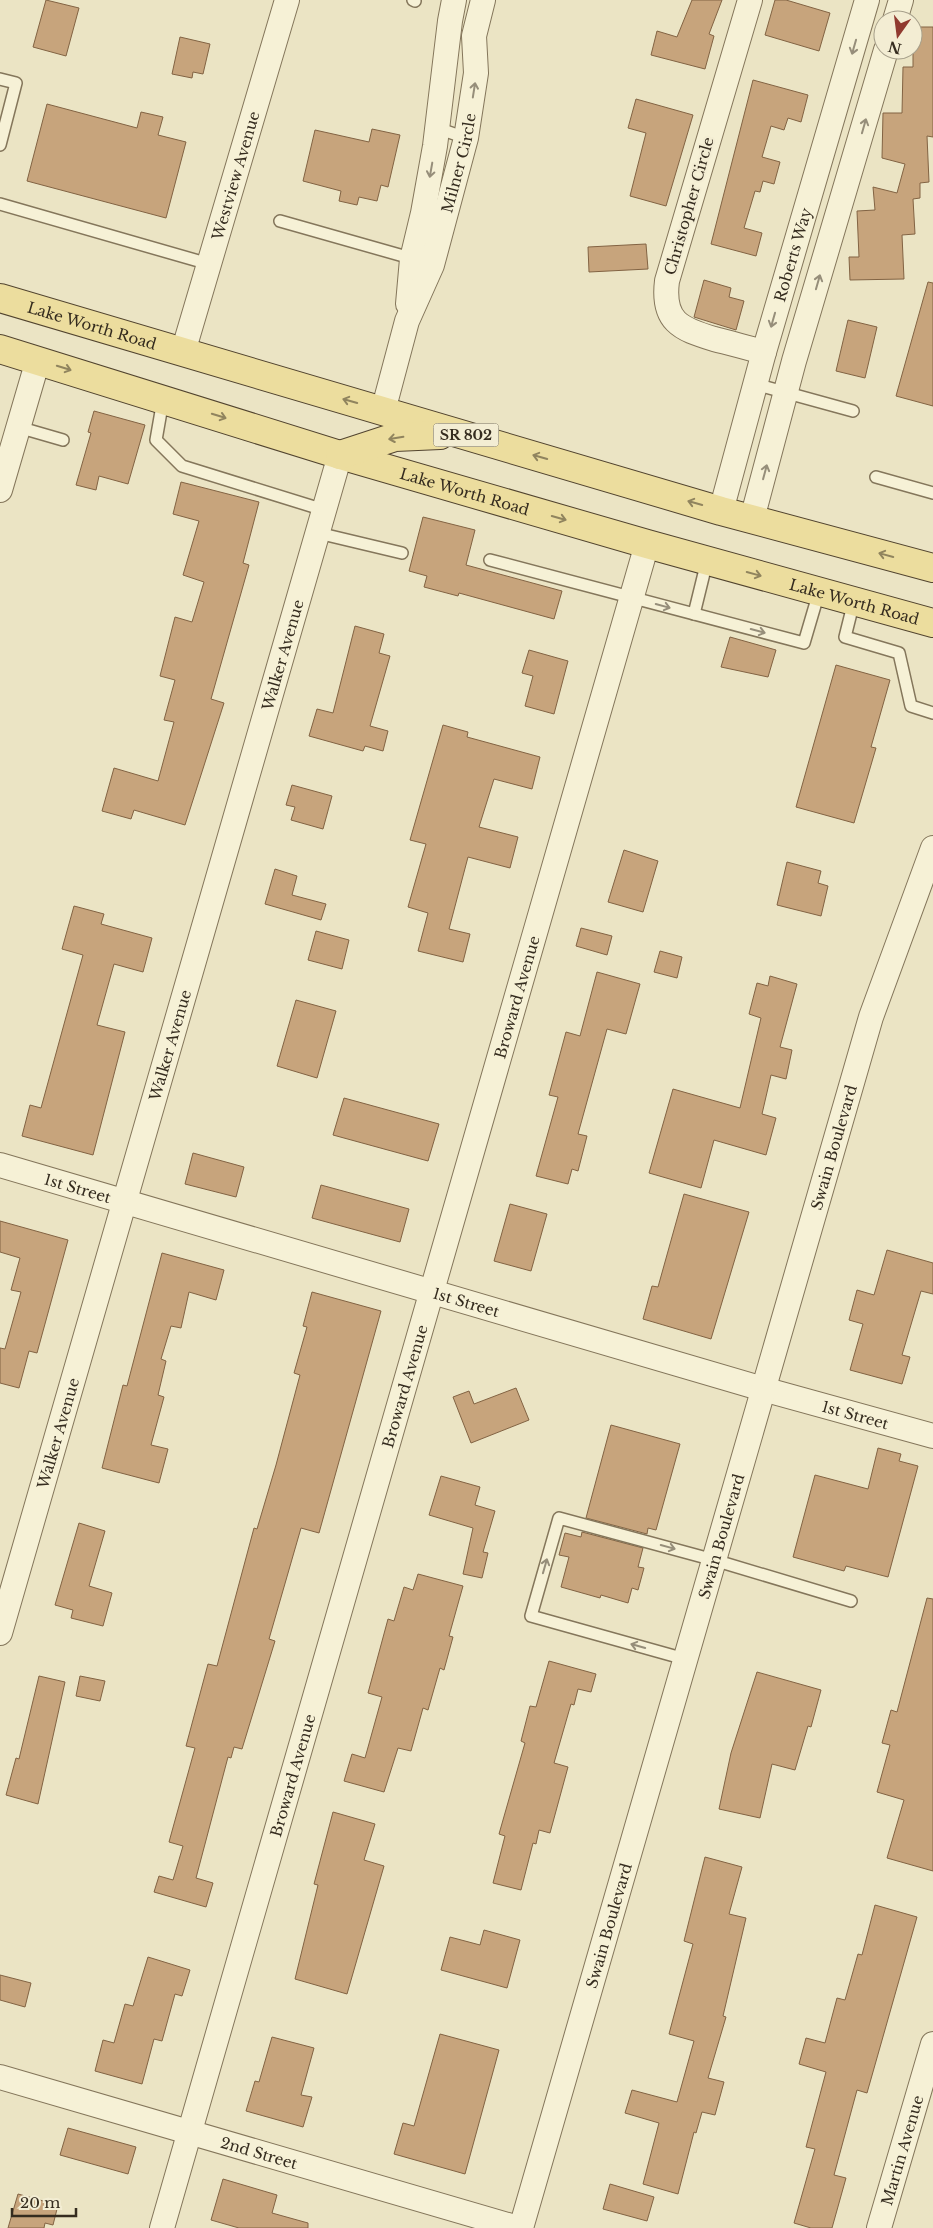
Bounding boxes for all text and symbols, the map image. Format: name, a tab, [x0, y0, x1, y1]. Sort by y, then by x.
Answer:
north arrow	[873, 10, 923, 60]
text: N	[886, 37, 903, 58]
one-way arrow	[848, 38, 858, 54]
one-way arrow	[469, 83, 479, 99]
street label: Westview Avenue	[207, 109, 263, 243]
street label: Milner Circle	[437, 112, 479, 215]
one-way arrow	[859, 118, 869, 134]
street label: Christopher Circle	[660, 135, 718, 277]
one-way arrow	[426, 161, 435, 177]
street label: Roberts Way	[770, 205, 815, 304]
one-way arrow	[813, 274, 823, 290]
street label: Lake Worth Road	[25, 297, 159, 353]
one-way arrow	[768, 312, 777, 328]
one-way arrow	[55, 363, 71, 373]
one-way arrow	[342, 396, 358, 406]
one-way arrow	[210, 412, 226, 422]
road number: SR 802	[434, 424, 498, 446]
one-way arrow	[388, 434, 404, 444]
one-way arrow	[532, 451, 548, 461]
street label: Lake Worth Road	[398, 463, 532, 519]
one-way arrow	[761, 465, 770, 481]
one-way arrow	[688, 498, 704, 507]
one-way arrow	[550, 514, 566, 524]
one-way arrow	[878, 550, 894, 559]
one-way arrow	[746, 569, 762, 579]
street label: Lake Worth Road	[787, 574, 922, 628]
street label: Walker Avenue	[257, 597, 307, 714]
one-way arrow	[655, 602, 671, 611]
one-way arrow	[750, 627, 766, 636]
street label: Broward Avenue	[490, 933, 543, 1061]
street label: Walker Avenue	[144, 987, 195, 1104]
street label: Swain Boulevard	[806, 1082, 860, 1212]
street label: 1st Street	[42, 1169, 114, 1207]
street label: 1st Street	[431, 1283, 502, 1321]
street label: Broward Avenue	[378, 1323, 431, 1450]
street label: Walker Avenue	[32, 1376, 83, 1492]
street label: 1st Street	[820, 1396, 891, 1433]
street label: Swain Boulevard	[694, 1472, 748, 1601]
one-way arrow	[660, 1543, 676, 1553]
one-way arrow	[541, 1558, 551, 1574]
one-way arrow	[631, 1640, 647, 1650]
street label: Broward Avenue	[266, 1712, 319, 1839]
street label: Swain Boulevard	[581, 1861, 636, 1990]
street label: Martin Avenue	[877, 2093, 927, 2208]
street label: 2nd Street	[219, 2132, 300, 2173]
scale bar	[12, 2186, 76, 2218]
text: 20 m	[20, 2193, 60, 2212]

